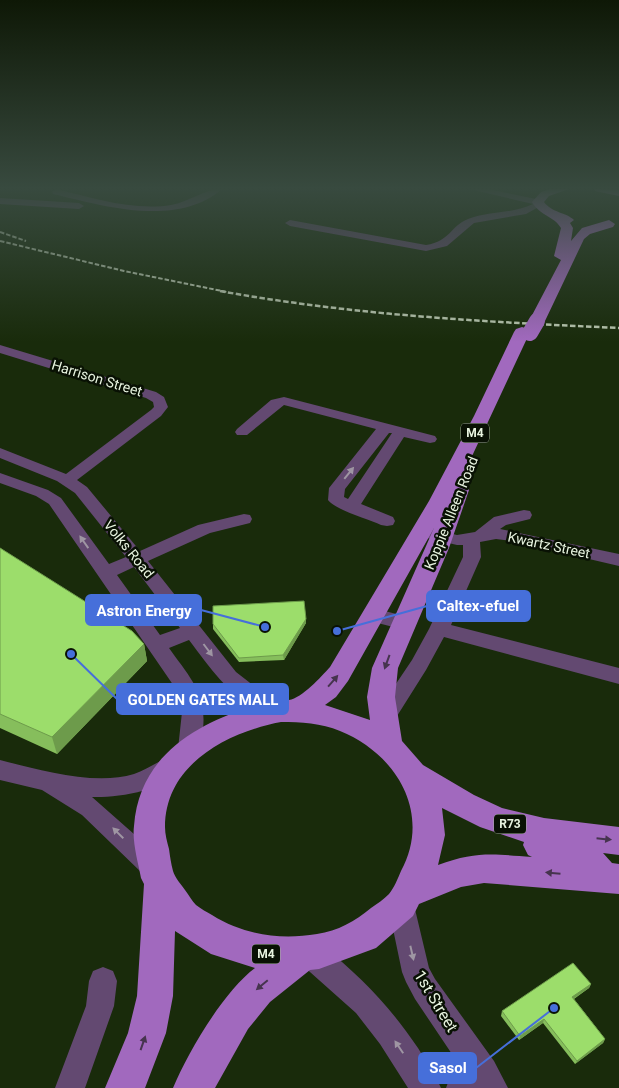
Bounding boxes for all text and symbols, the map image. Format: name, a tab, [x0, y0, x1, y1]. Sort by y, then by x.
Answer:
street label: Harrison Street	[50, 357, 145, 399]
road number: M4	[461, 423, 489, 442]
street label: Koppie Alleen Road	[421, 454, 481, 572]
one-way arrow	[343, 467, 354, 480]
street label: Volks Road	[101, 517, 157, 581]
street label: Kwartz Street	[506, 528, 592, 562]
one-way arrow	[79, 535, 89, 549]
callout: Caltex-efuel	[427, 591, 530, 621]
callout: Astron Energy	[86, 595, 201, 625]
text: Caltex-efuel	[437, 597, 519, 615]
text: Astron Energy	[96, 602, 192, 620]
one-way arrow	[203, 643, 214, 656]
one-way arrow	[383, 654, 391, 669]
one-way arrow	[327, 675, 338, 687]
callout: GOLDEN GATES MALL	[117, 684, 288, 714]
text: GOLDEN GATES MALL	[128, 691, 278, 709]
road number: R73	[494, 814, 526, 834]
one-way arrow	[112, 827, 124, 839]
one-way arrow	[597, 835, 613, 843]
one-way arrow	[545, 869, 561, 877]
road number: M4	[252, 944, 280, 964]
one-way arrow	[408, 945, 416, 961]
street label: 1st Street	[410, 967, 462, 1035]
one-way arrow	[256, 980, 269, 991]
one-way arrow	[140, 1035, 147, 1050]
one-way arrow	[395, 1041, 404, 1054]
callout: Sasol	[419, 1053, 476, 1083]
text: Sasol	[429, 1059, 467, 1077]

